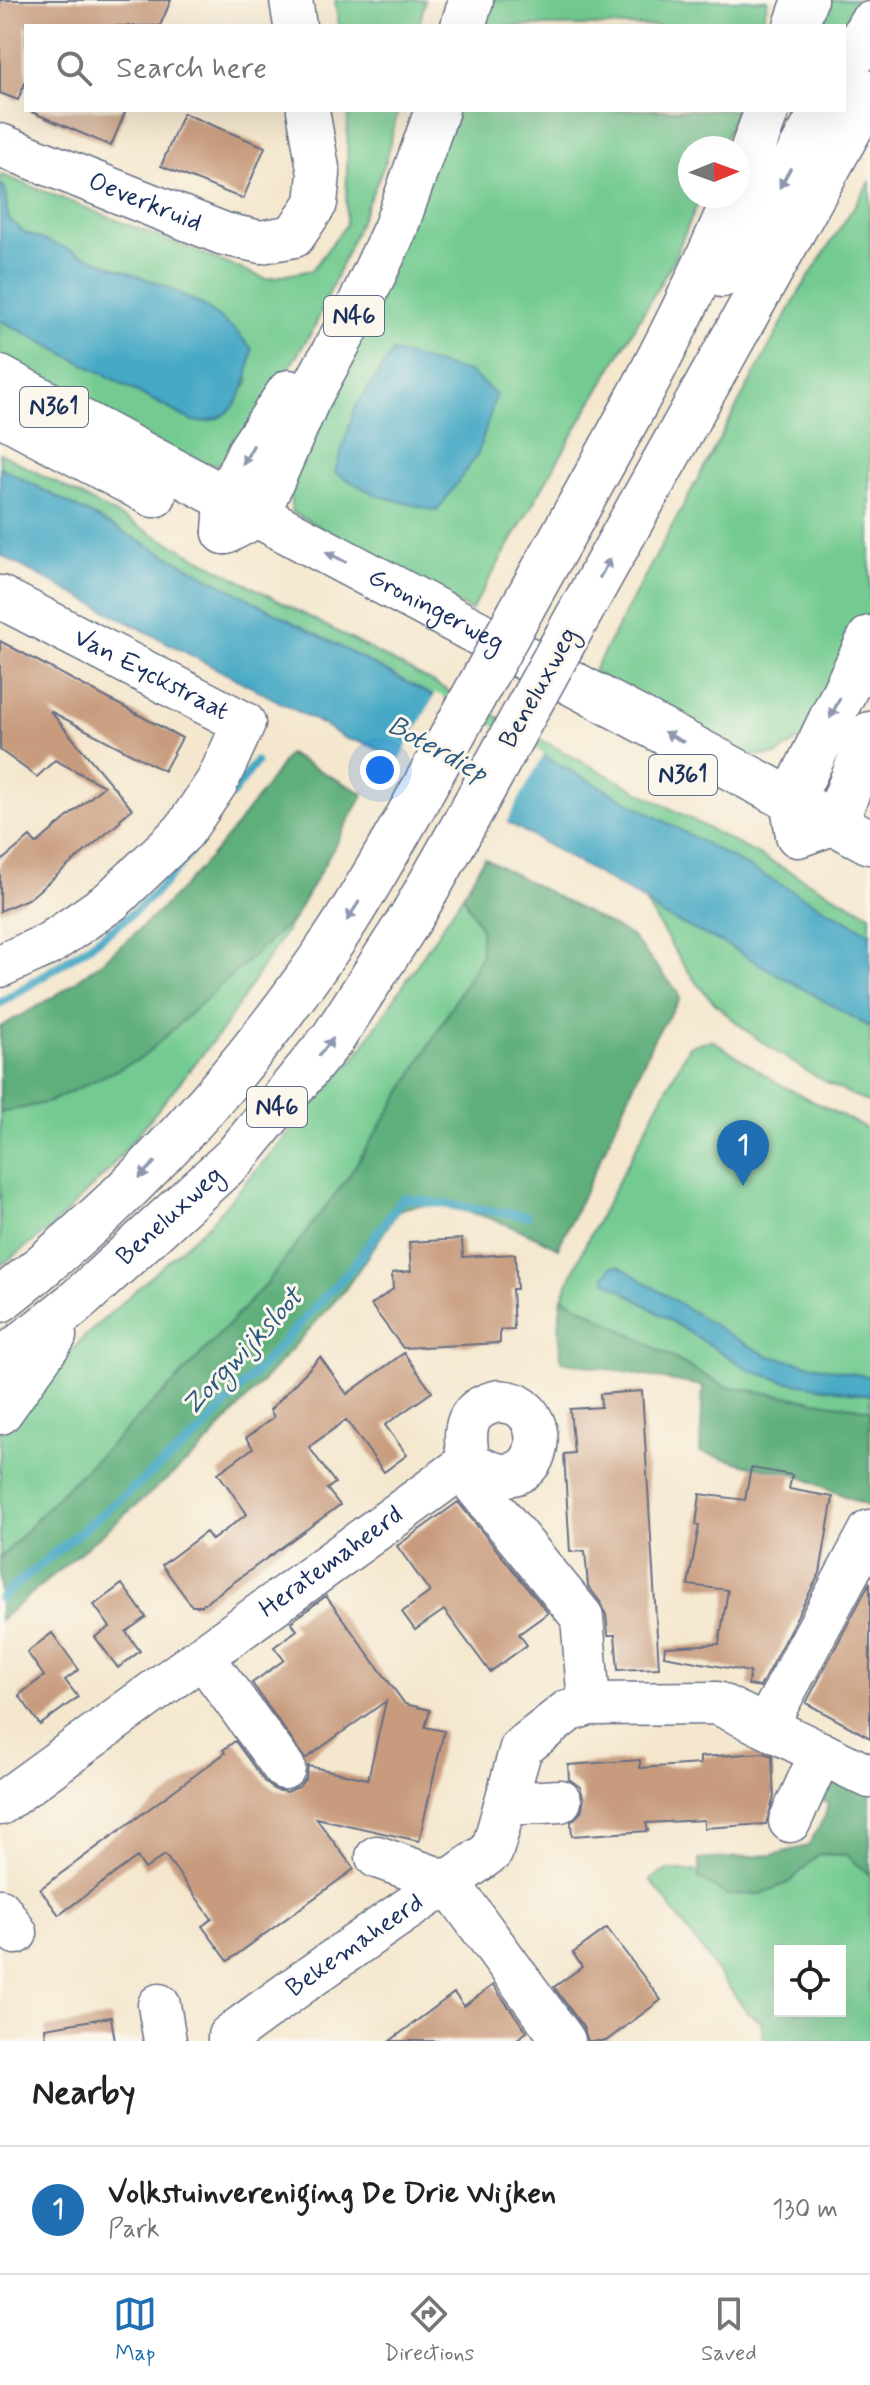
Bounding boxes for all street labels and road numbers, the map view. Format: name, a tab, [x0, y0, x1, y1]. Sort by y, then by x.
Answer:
street label: Oeverkruid	[83, 165, 207, 240]
road number: N46	[324, 296, 384, 336]
road number: N361	[20, 387, 88, 427]
street label: Groningerweg	[362, 560, 510, 662]
street label: Van Eyckstraat	[68, 621, 234, 729]
street label: Beneluxweg	[492, 622, 588, 755]
road number: N361	[649, 755, 717, 795]
road number: N46	[247, 1087, 307, 1127]
street label: Beneluxweg	[109, 1159, 232, 1274]
street label: Heratemaheerd	[253, 1499, 410, 1626]
street label: Bekemaheerd	[280, 1886, 430, 2006]

